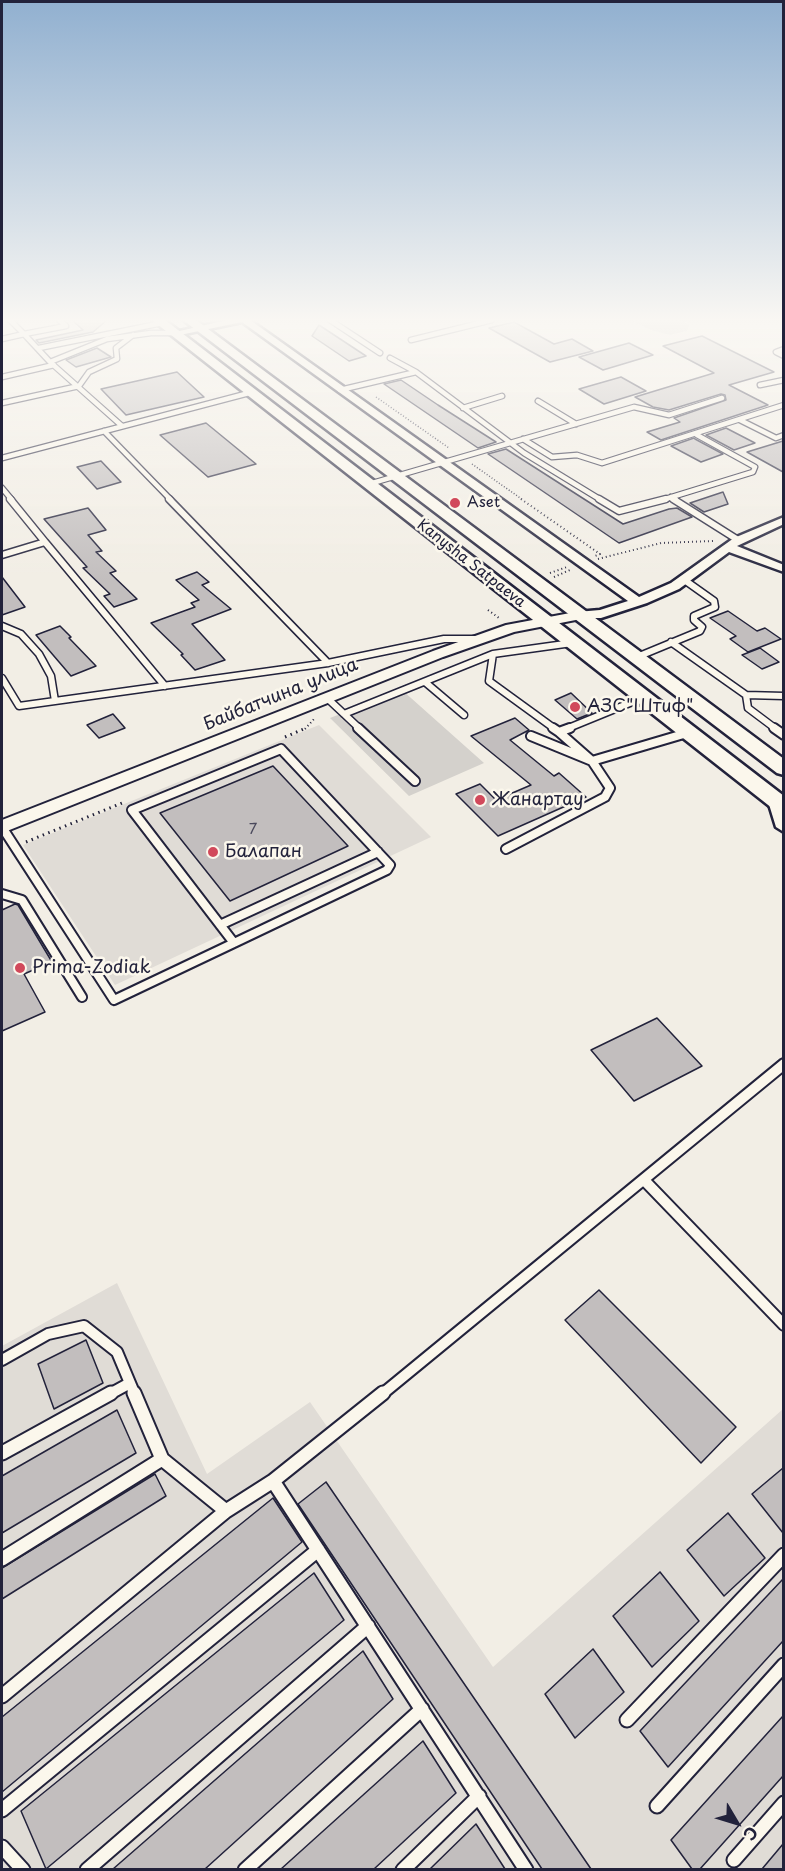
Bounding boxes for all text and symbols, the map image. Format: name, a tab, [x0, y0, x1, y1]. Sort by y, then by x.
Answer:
place label: Aset	[467, 494, 500, 512]
marker: Aset	[448, 496, 462, 510]
street label: Kanysha Satpaeva	[413, 516, 529, 612]
street label: Байбатчина улица	[201, 654, 361, 736]
place label: АЗС"Штиф"	[587, 696, 693, 718]
marker: АЗС"Штиф"	[568, 700, 582, 714]
place label: Жанартау	[492, 789, 584, 811]
marker: Жанартау	[473, 793, 487, 807]
house number: 7	[249, 821, 257, 839]
place label: Балапан	[225, 841, 302, 863]
marker: Балапан	[206, 845, 220, 859]
place label: Prima-Zodiak	[32, 957, 151, 979]
marker: Prima-Zodiak	[13, 961, 27, 975]
north arrow	[707, 1793, 767, 1853]
text: С	[738, 1822, 764, 1846]

